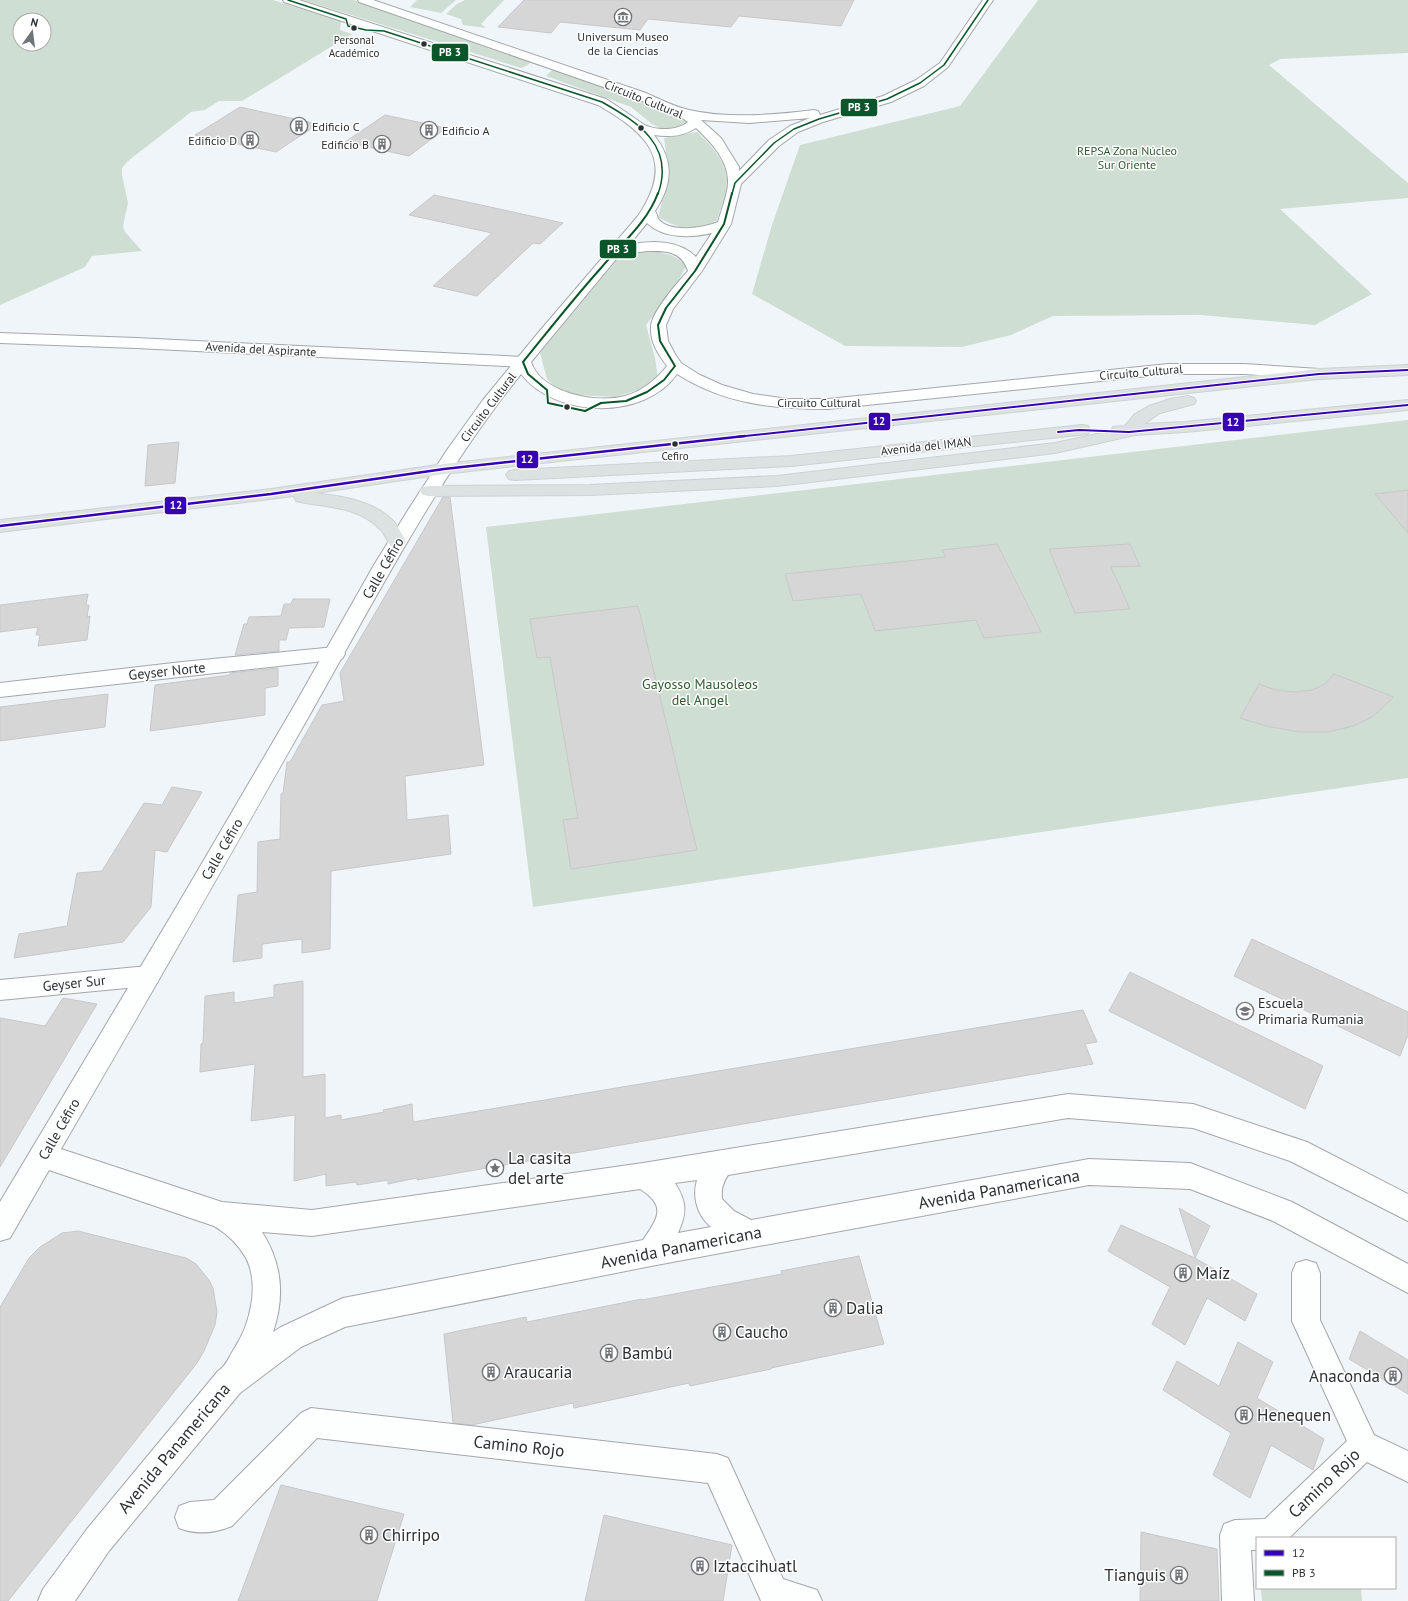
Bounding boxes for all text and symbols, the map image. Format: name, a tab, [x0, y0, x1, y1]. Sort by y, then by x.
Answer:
museum icon: Universum Museo de la Ciencias	[613, 7, 633, 27]
north arrow	[12, 12, 52, 52]
text: N	[29, 15, 40, 30]
marker: Personal Académico	[349, 23, 359, 33]
place label: Universum Museo de la Ciencias	[577, 29, 669, 58]
place label: Personal Académico	[329, 33, 379, 60]
unlabelled marker	[419, 39, 429, 49]
line badge: PB 3	[431, 43, 469, 62]
text: PB 3	[439, 45, 461, 59]
street label: Circuito Cultural	[602, 76, 686, 122]
line badge: PB 3	[840, 98, 878, 117]
text: PB 3	[848, 100, 870, 114]
building icon: Edificio C	[289, 116, 309, 136]
place label: Edificio C	[312, 119, 360, 134]
building icon: Edificio A	[419, 120, 439, 140]
place label: Edificio A	[442, 123, 489, 138]
unlabelled marker	[636, 123, 646, 133]
building icon: Edificio D	[240, 130, 260, 150]
place label: Edificio D	[188, 133, 237, 148]
building icon: Edificio B	[372, 134, 392, 154]
place label: Edificio B	[321, 137, 369, 152]
park label: REPSA Zona Núcleo Sur Oriente	[1077, 143, 1177, 172]
line badge: PB 3	[599, 239, 637, 259]
text: PB 3	[607, 242, 629, 256]
street label: Avenida del Aspirante	[205, 339, 317, 359]
street label: Circuito Cultural	[1099, 361, 1184, 383]
street label: Circuito Cultural	[457, 369, 519, 445]
street label: Circuito Cultural	[777, 395, 861, 410]
unlabelled marker	[562, 402, 572, 412]
line badge: 12	[868, 412, 891, 431]
line badge: 12	[1222, 412, 1245, 432]
text: 12	[873, 414, 885, 428]
text: 12	[1227, 415, 1239, 429]
street label: Avenida del IMAN	[880, 434, 972, 458]
marker: Cefiro	[670, 439, 680, 449]
place label: Cefiro	[661, 449, 689, 463]
line badge: 12	[516, 450, 539, 469]
text: 12	[521, 452, 533, 466]
line badge: 12	[164, 496, 187, 515]
text: 12	[170, 498, 182, 512]
street label: Calle Céfiro	[358, 534, 408, 602]
street label: Geyser Norte	[128, 658, 206, 684]
park label: Gayosso Mausoleos del Angel	[642, 675, 758, 709]
street label: Calle Céfiro	[197, 815, 247, 883]
street label: Geyser Sur	[42, 971, 107, 995]
place label: Escuela Primaria Rumania	[1258, 994, 1364, 1028]
school or university icon: Escuela Primaria Rumania	[1235, 1001, 1255, 1021]
street label: Calle Céfiro	[34, 1095, 84, 1163]
place label: La casita del arte	[508, 1147, 571, 1189]
place icon: La casita del arte	[485, 1158, 505, 1178]
street label: Avenida Panamericana	[917, 1164, 1081, 1214]
street label: Avenida Panamericana	[599, 1221, 763, 1273]
place label: Maíz	[1196, 1262, 1230, 1284]
building icon: Maíz	[1173, 1263, 1193, 1283]
place label: Dalia	[846, 1297, 884, 1319]
building icon: Dalia	[823, 1298, 843, 1318]
place label: Caucho	[735, 1321, 788, 1343]
building icon: Caucho	[712, 1322, 732, 1342]
place label: Bambú	[622, 1342, 673, 1364]
building icon: Bambú	[599, 1343, 619, 1363]
place label: Araucaria	[504, 1361, 572, 1383]
building icon: Araucaria	[481, 1362, 501, 1382]
place label: Anaconda	[1309, 1365, 1380, 1387]
building icon: Anaconda	[1383, 1366, 1403, 1386]
street label: Avenida Panamericana	[113, 1378, 235, 1518]
place label: Henequen	[1257, 1404, 1331, 1426]
building icon: Henequen	[1234, 1405, 1254, 1425]
street label: Camino Rojo	[472, 1430, 566, 1462]
street label: Camino Rojo	[1284, 1443, 1364, 1523]
place label: Chirripo	[382, 1524, 440, 1546]
building icon: Chirripo	[359, 1525, 379, 1545]
legend	[1256, 1537, 1396, 1589]
text: 12	[1292, 1545, 1305, 1560]
place label: Iztaccihuatl	[713, 1555, 797, 1577]
building icon: Iztaccihuatl	[690, 1556, 710, 1576]
place label: Tianguis	[1104, 1564, 1166, 1586]
building icon: Tianguis	[1169, 1565, 1189, 1585]
text: PB 3	[1292, 1565, 1315, 1580]

